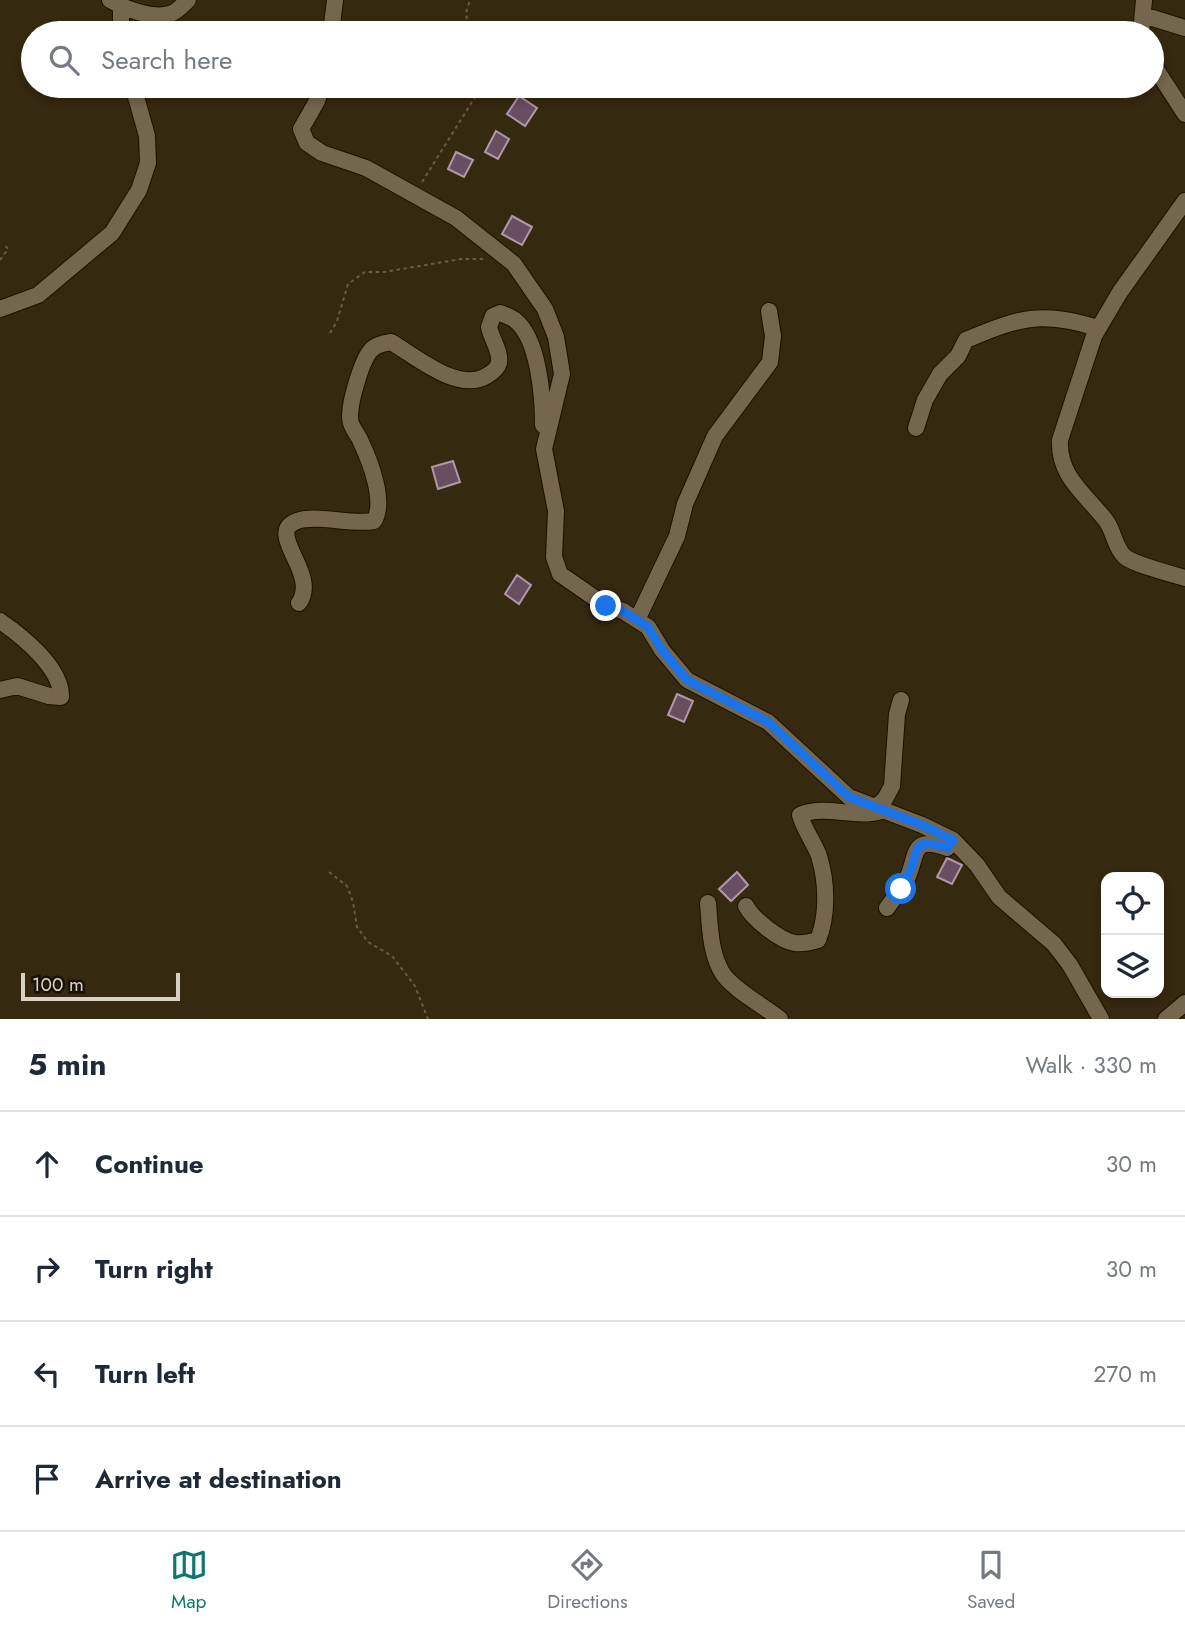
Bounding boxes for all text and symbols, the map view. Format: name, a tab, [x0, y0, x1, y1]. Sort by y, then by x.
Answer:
search box	[21, 21, 1164, 98]
icon: search	[45, 41, 83, 79]
text: Search here	[101, 41, 233, 79]
route end	[590, 590, 621, 621]
map controls	[1101, 872, 1164, 998]
button: locate	[1101, 872, 1164, 935]
route start	[885, 873, 916, 904]
button: layers	[1101, 935, 1164, 998]
scale bar	[21, 970, 180, 1002]
text: 100 m	[32, 971, 84, 998]
text: 5 min	[28, 1043, 106, 1086]
text: Walk · 330 m	[1026, 1048, 1157, 1082]
icon: ahead	[28, 1145, 66, 1183]
text: Continue	[95, 1145, 204, 1183]
text: 30 m	[1106, 1147, 1157, 1181]
icon: right	[28, 1250, 66, 1288]
text: Turn right	[95, 1250, 213, 1288]
text: 30 m	[1106, 1252, 1157, 1286]
icon: left	[28, 1355, 66, 1393]
text: Turn left	[95, 1355, 195, 1393]
text: 270 m	[1093, 1357, 1157, 1391]
icon: arrive	[28, 1460, 66, 1498]
text: Arrive at destination	[95, 1460, 342, 1498]
tab: Map	[170, 1546, 208, 1615]
tab: Directions	[547, 1546, 628, 1615]
tab: Saved	[967, 1546, 1015, 1615]

